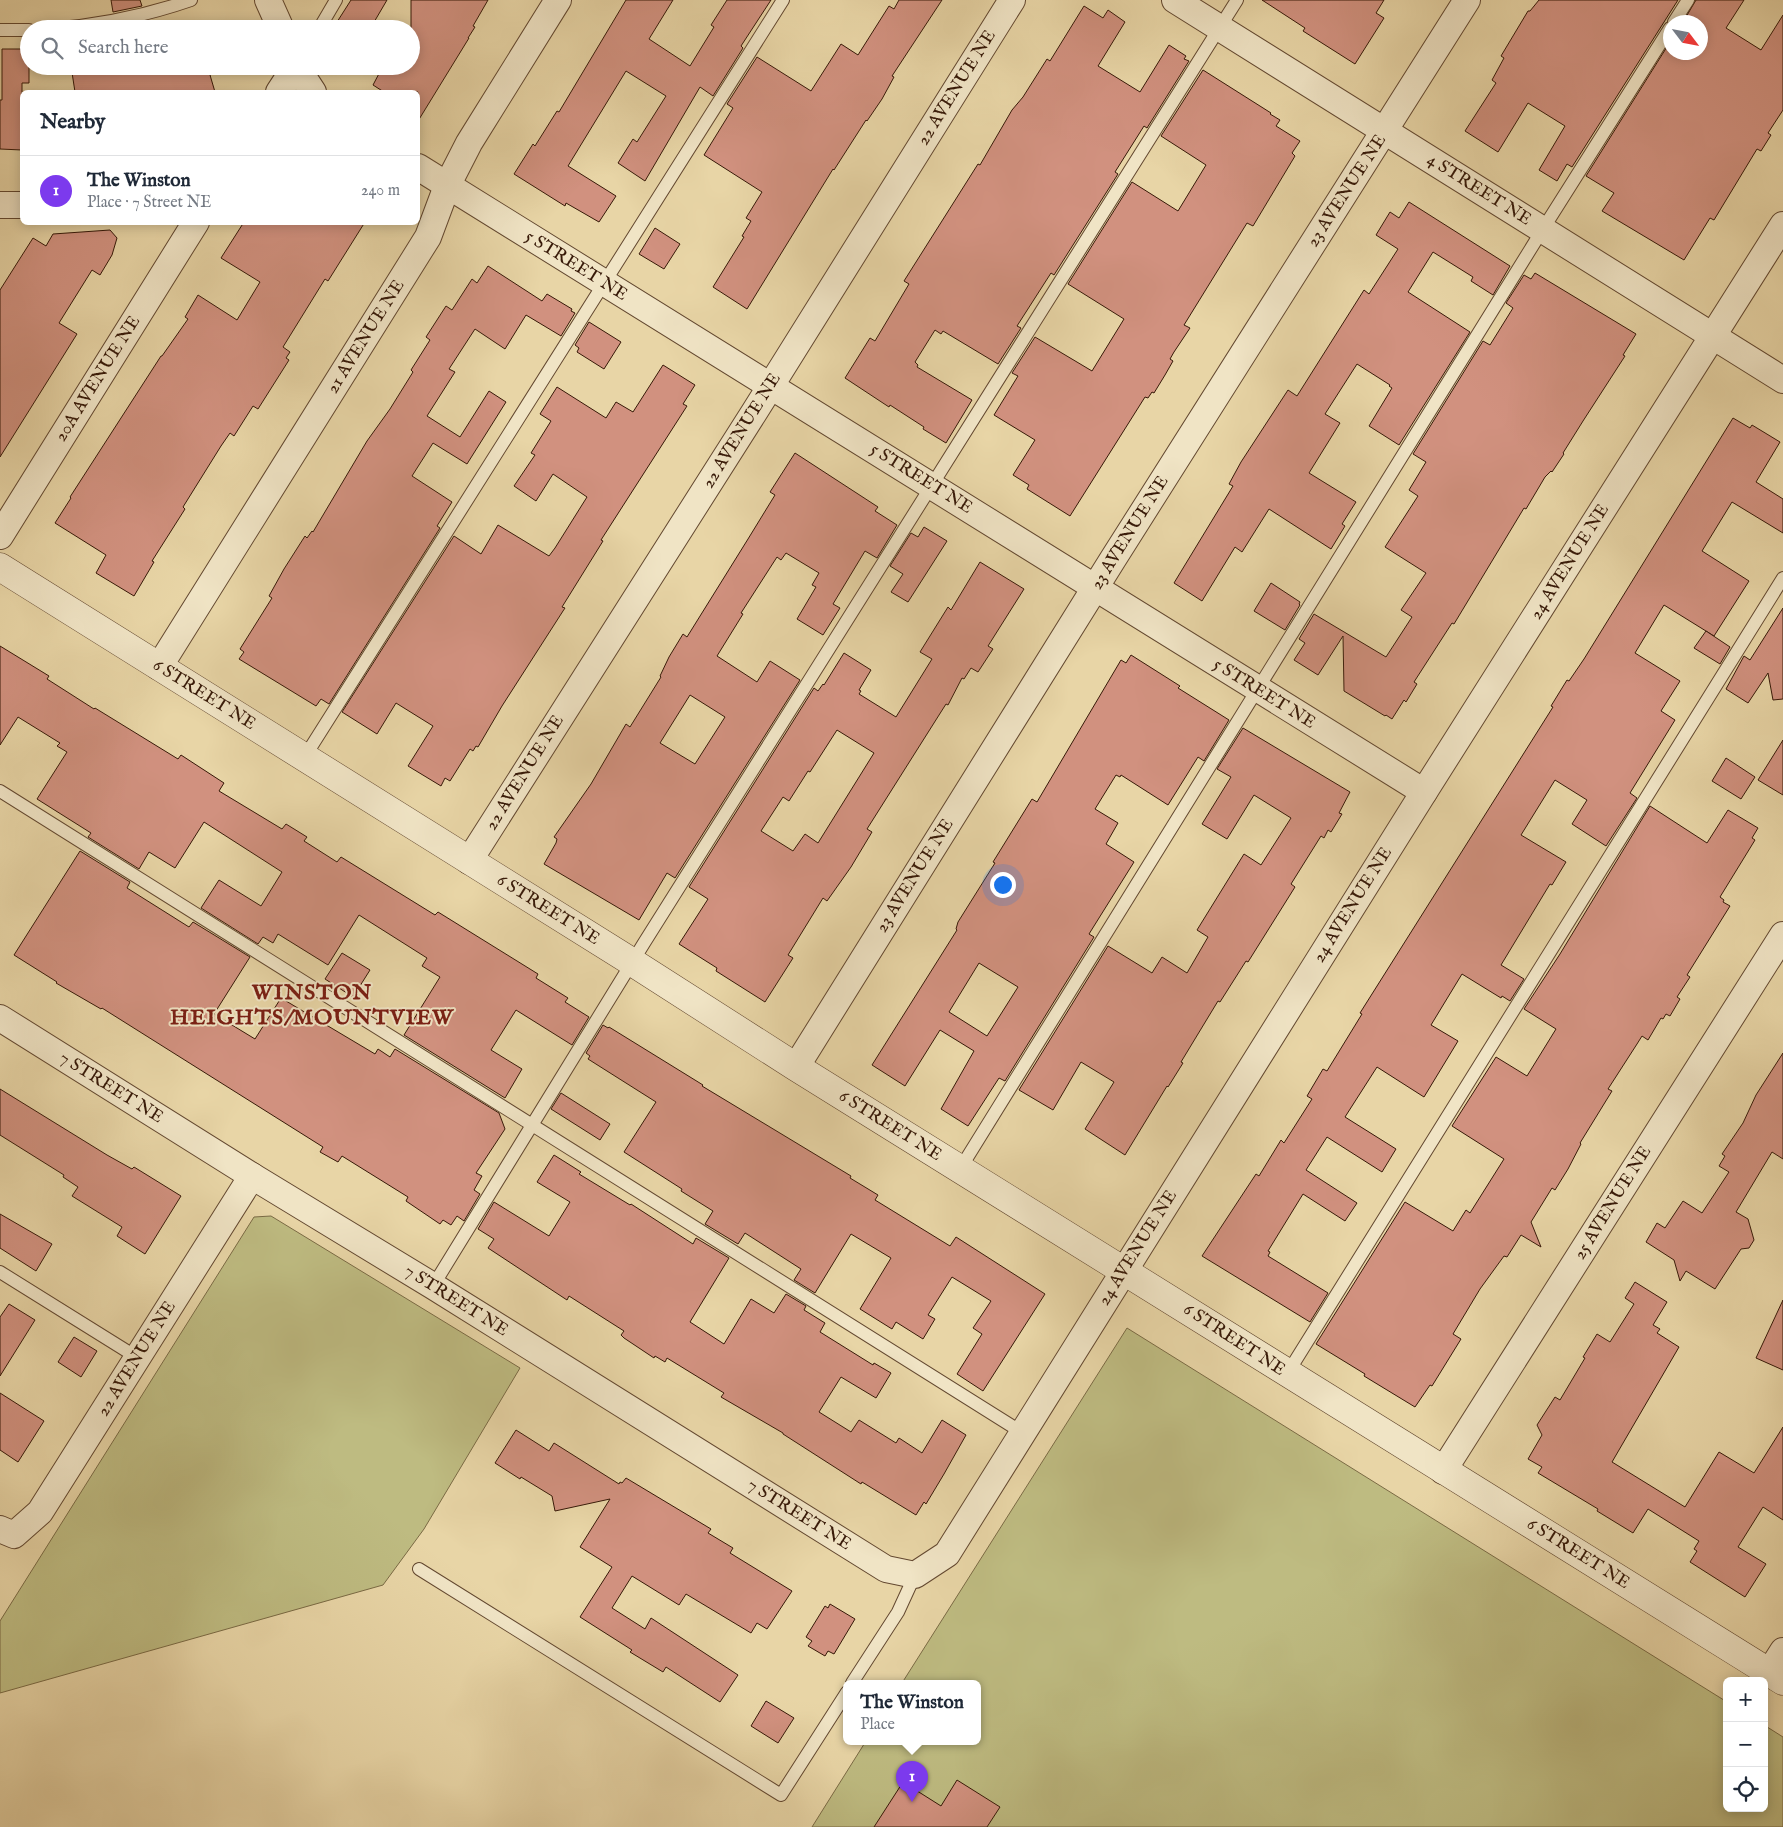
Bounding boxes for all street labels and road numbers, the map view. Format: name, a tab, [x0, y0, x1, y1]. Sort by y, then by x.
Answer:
street label: 22 AVENUE NE	[912, 26, 1002, 150]
street label: 23 AVENUE NE	[1302, 130, 1392, 252]
street label: 4 STREET NE	[1423, 149, 1535, 231]
street label: 5 STREET NE	[521, 225, 631, 307]
street label: 21 AVENUE NE	[322, 276, 410, 398]
street label: 20A AVENUE NE	[50, 312, 146, 446]
street label: 22 AVENUE NE	[697, 369, 787, 493]
street label: 5 STREET NE	[866, 438, 976, 520]
street label: 23 AVENUE NE	[1086, 472, 1174, 594]
street label: 24 AVENUE NE	[1525, 500, 1615, 624]
street label: 5 STREET NE	[1209, 653, 1319, 735]
street label: 6 STREET NE	[148, 654, 260, 736]
street label: 22 AVENUE NE	[480, 711, 570, 835]
street label: 23 AVENUE NE	[871, 815, 959, 937]
street label: 24 AVENUE NE	[1308, 843, 1398, 967]
street label: 6 STREET NE	[492, 869, 604, 951]
street label: 7 STREET NE	[55, 1047, 167, 1129]
street label: 6 STREET NE	[834, 1085, 946, 1167]
street label: 25 AVENUE NE	[1569, 1142, 1657, 1264]
street label: 24 AVENUE NE	[1093, 1186, 1183, 1310]
street label: 7 STREET NE	[400, 1260, 512, 1342]
street label: 22 AVENUE NE	[92, 1297, 182, 1421]
street label: 6 STREET NE	[1178, 1298, 1290, 1382]
street label: 7 STREET NE	[743, 1474, 855, 1556]
street label: 6 STREET NE	[1522, 1513, 1634, 1595]

